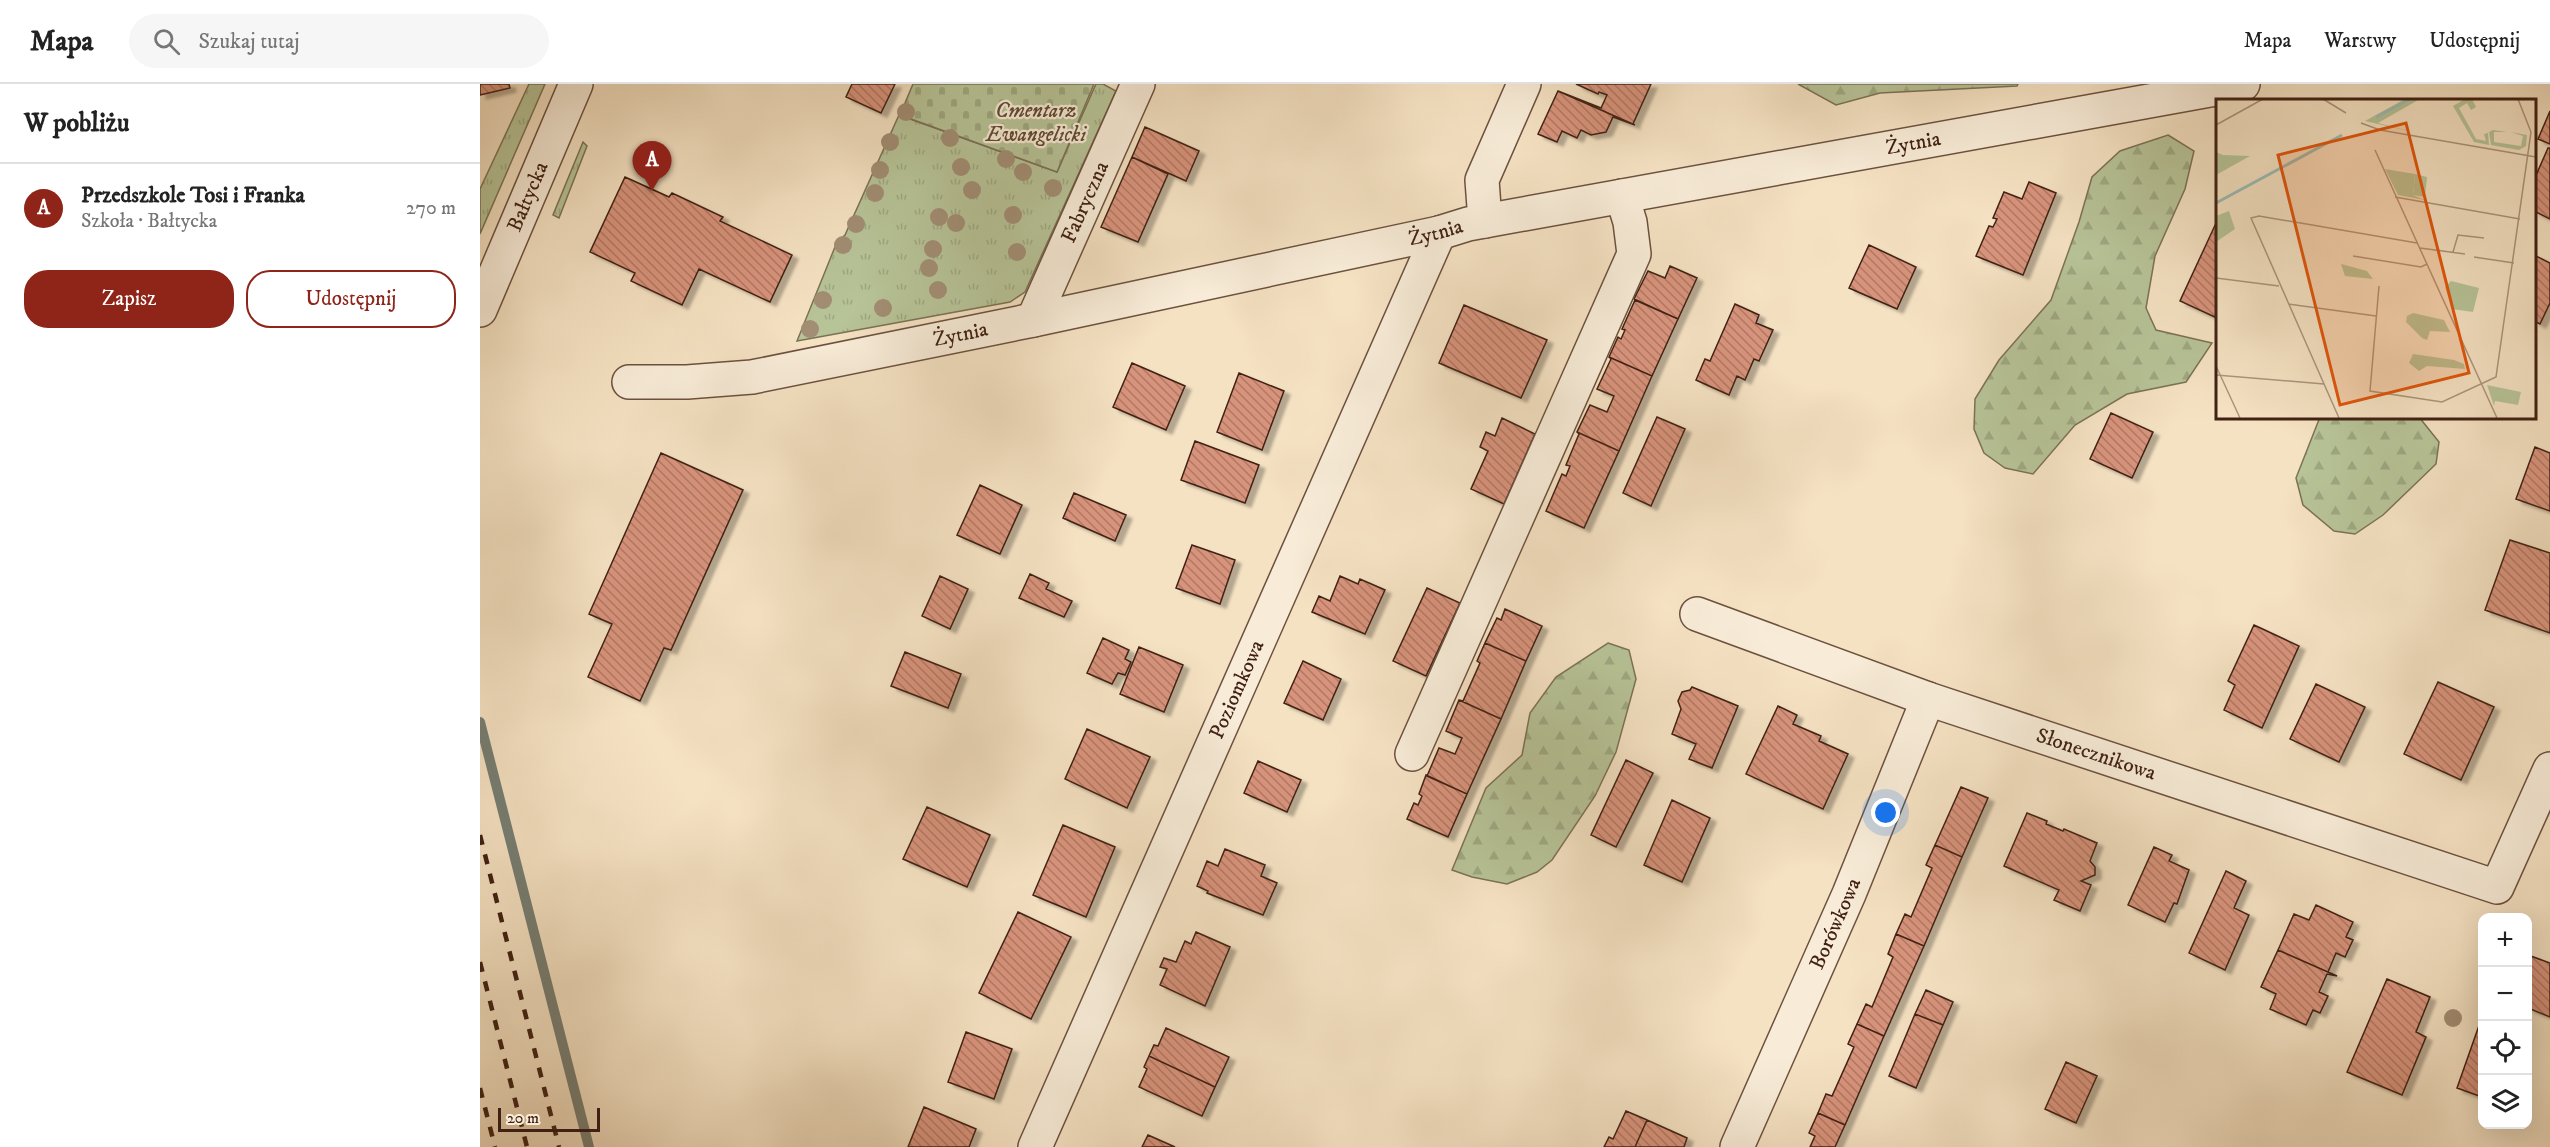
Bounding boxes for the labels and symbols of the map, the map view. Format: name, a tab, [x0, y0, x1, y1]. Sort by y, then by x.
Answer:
park label: Cmentarz Ewangelicki	[985, 98, 1087, 148]
inset map	[2216, 99, 2535, 418]
street label: Żytnia	[1884, 126, 1943, 161]
pin: A	[632, 141, 672, 191]
street label: Fabryczna	[1056, 157, 1115, 247]
street label: Bałtycka	[502, 158, 554, 236]
street label: Żytnia	[1406, 213, 1466, 252]
street label: Żytnia	[931, 316, 990, 353]
street label: Poziomkowa	[1204, 636, 1270, 743]
street label: Słonecznikowa	[2033, 723, 2159, 786]
your location	[1871, 798, 1900, 827]
street label: Borówkowa	[1804, 874, 1867, 974]
scale bar	[498, 1105, 600, 1132]

